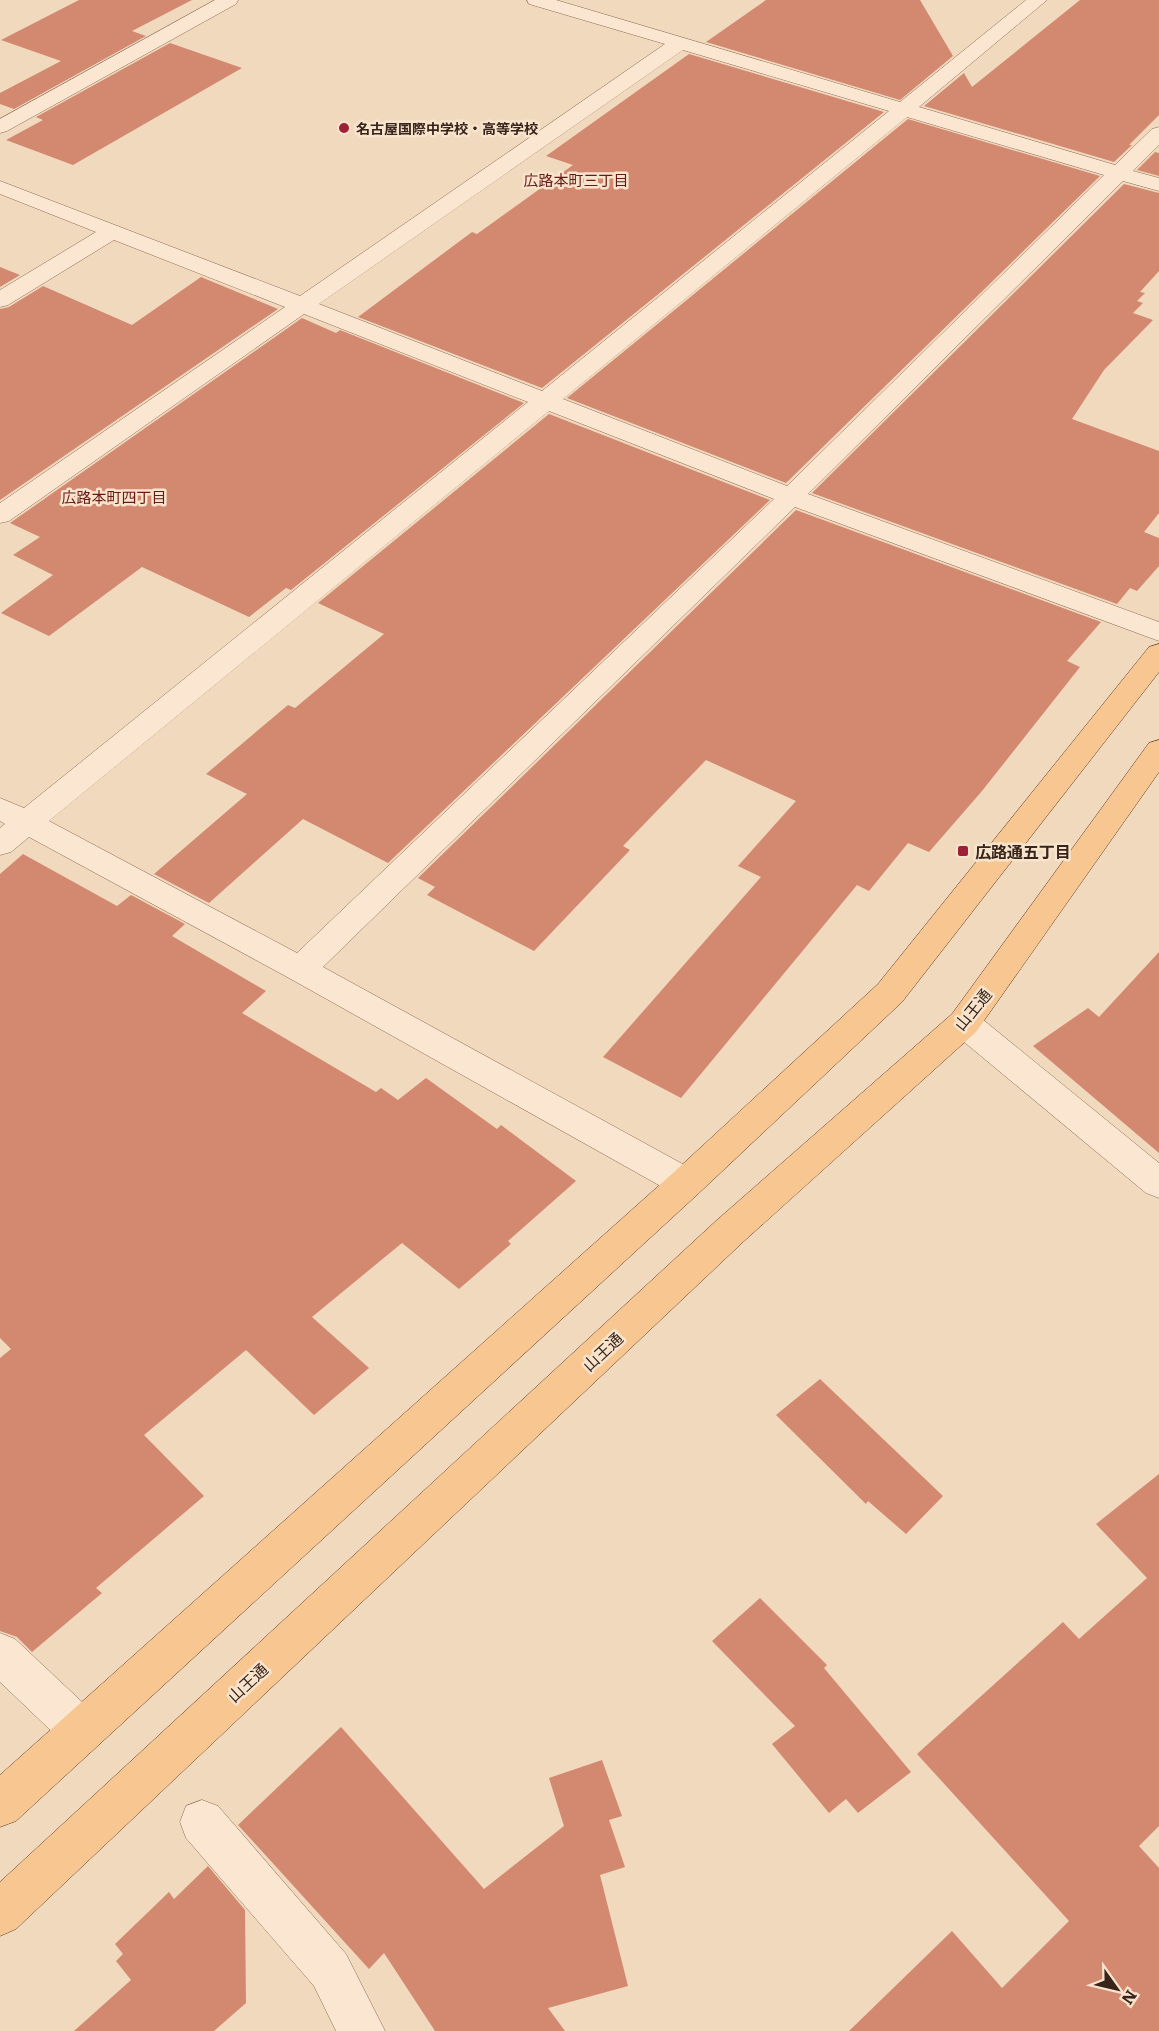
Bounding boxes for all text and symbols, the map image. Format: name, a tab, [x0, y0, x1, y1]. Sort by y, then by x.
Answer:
place label: 名古屋国際中学校・高等学校	[356, 118, 538, 138]
marker: 名古屋国際中学校・高等学校	[337, 121, 351, 135]
district label: 広路本町三丁目	[523, 168, 629, 191]
district label: 広路本町四丁目	[61, 485, 167, 508]
place label: 広路通五丁目	[975, 839, 1071, 863]
marker: 広路通五丁目	[956, 844, 970, 858]
street label: 山王通	[948, 983, 996, 1035]
street label: 山王通	[576, 1326, 628, 1376]
street label: 山王通	[221, 1657, 273, 1707]
north arrow	[1087, 1959, 1147, 2019]
text: N	[1117, 1986, 1144, 2010]

